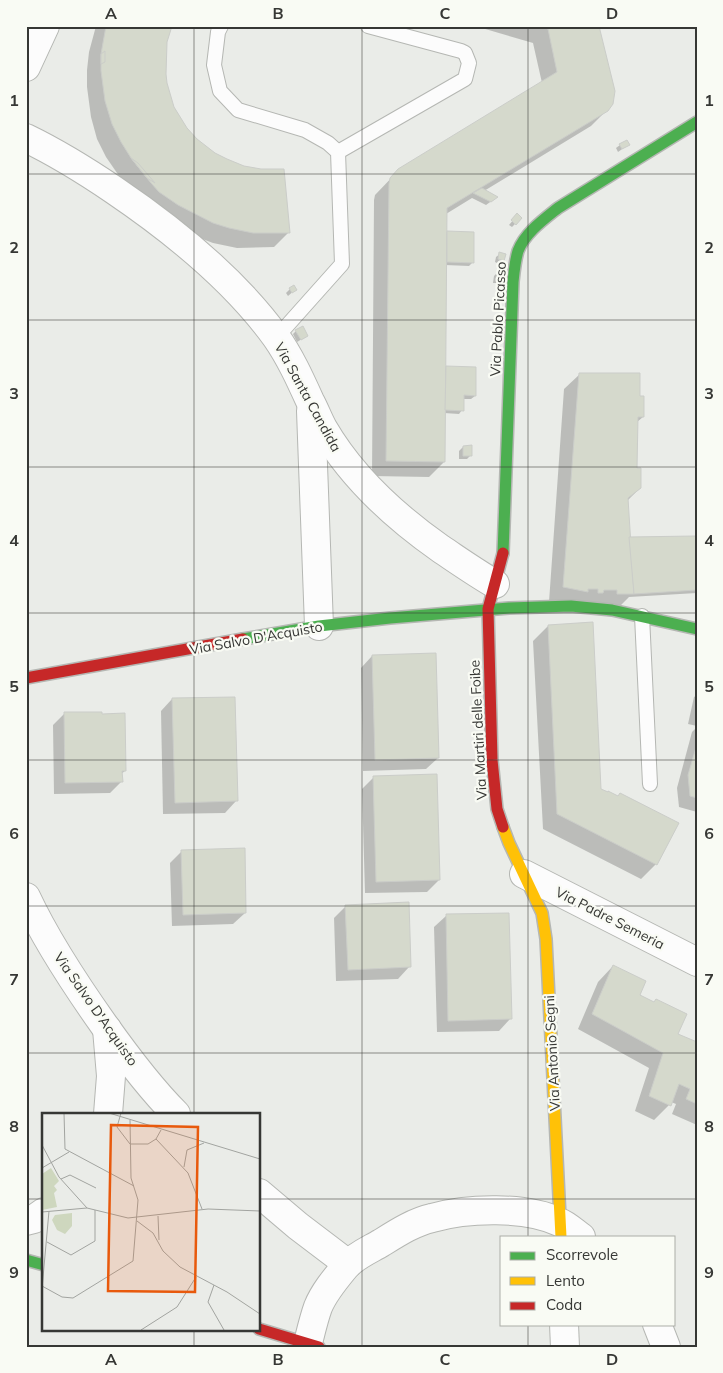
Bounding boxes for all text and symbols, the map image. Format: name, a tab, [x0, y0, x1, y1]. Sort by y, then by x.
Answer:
text: A	[105, 3, 117, 23]
text: B	[272, 3, 284, 23]
text: C	[440, 3, 451, 23]
text: D	[606, 3, 618, 23]
text: 1	[9, 90, 19, 110]
text: 1	[704, 90, 714, 110]
text: 2	[9, 237, 19, 257]
text: 2	[704, 237, 714, 257]
street label: Via Pablo Picasso	[486, 261, 510, 377]
street label: Via Santa Candida	[271, 339, 345, 455]
text: 3	[9, 383, 19, 403]
text: 3	[704, 383, 714, 403]
text: 4	[9, 530, 19, 550]
text: 4	[704, 530, 714, 550]
street label: Via Salvo D'Acquisto	[188, 617, 324, 659]
street label: Via Martiri delle Foibe	[465, 660, 491, 800]
text: 5	[9, 676, 19, 696]
text: 5	[704, 676, 714, 696]
text: 6	[9, 823, 19, 843]
text: 6	[704, 823, 714, 843]
street label: Via Padre Semeria	[552, 883, 668, 953]
street label: Via Salvo D'Acquisto	[50, 949, 142, 1069]
text: 7	[9, 969, 19, 989]
text: 7	[704, 969, 714, 989]
street label: Via Antonio Segni	[540, 995, 564, 1111]
inset map	[42, 1113, 260, 1330]
text: 8	[9, 1116, 19, 1136]
text: 8	[704, 1116, 714, 1136]
legend	[500, 1236, 676, 1326]
text: Scorrevole	[546, 1245, 618, 1264]
text: 9	[9, 1262, 19, 1282]
text: 9	[704, 1262, 714, 1282]
text: Lento	[546, 1271, 585, 1290]
text: Coda	[546, 1295, 582, 1314]
text: A	[105, 1349, 117, 1369]
text: B	[272, 1349, 284, 1369]
text: C	[440, 1349, 451, 1369]
text: D	[606, 1349, 618, 1369]

